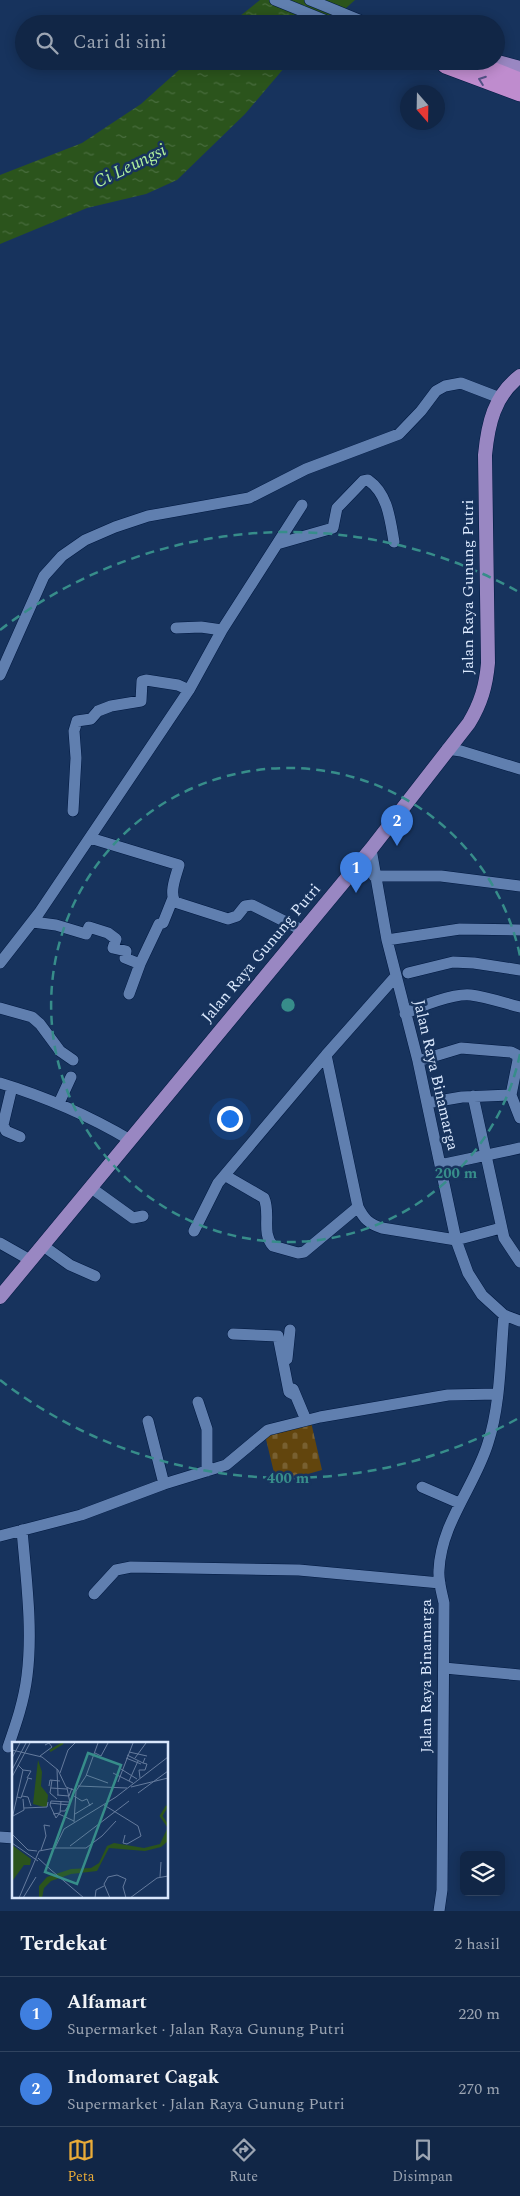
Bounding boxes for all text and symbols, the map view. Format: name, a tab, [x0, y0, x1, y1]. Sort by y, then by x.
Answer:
search box	[15, 15, 505, 70]
text: Cari di sini	[73, 28, 167, 57]
icon: search	[33, 29, 61, 57]
one-way arrow	[479, 76, 487, 86]
north arrow	[400, 85, 445, 130]
water label: Ci Leungsi	[89, 137, 171, 195]
street label: Jalan Raya Gunung Putri	[456, 499, 480, 675]
pin: 2	[381, 805, 413, 846]
pin: 1	[340, 852, 372, 893]
street label: Jalan Raya Gunung Putri	[195, 878, 327, 1028]
centre of rings	[279, 996, 297, 1014]
street label: Jalan Raya Binamarga	[407, 997, 465, 1153]
your location	[217, 1106, 243, 1132]
text: 200 m	[435, 1162, 478, 1185]
text: 400 m	[267, 1467, 310, 1490]
street label: Jalan Raya Binamarga	[414, 1599, 438, 1753]
inset map	[12, 1742, 169, 1898]
map controls	[460, 1851, 505, 1896]
button: layers	[460, 1851, 505, 1896]
text: Terdekat	[20, 1928, 107, 1960]
text: 2 hasil	[454, 1932, 500, 1956]
text: Alfamart	[67, 1988, 147, 2017]
text: 1	[32, 2002, 40, 2026]
text: 220 m	[458, 2002, 500, 2026]
text: Supermarket · Jalan Raya Gunung Putri	[67, 2017, 345, 2041]
text: Indomaret Cagak	[67, 2063, 219, 2092]
text: 2	[32, 2077, 40, 2101]
text: 270 m	[458, 2077, 500, 2101]
text: Supermarket · Jalan Raya Gunung Putri	[67, 2092, 345, 2116]
tab: Peta	[67, 2136, 95, 2187]
tab: Rute	[229, 2136, 258, 2187]
tab: Disimpan	[392, 2136, 453, 2187]

